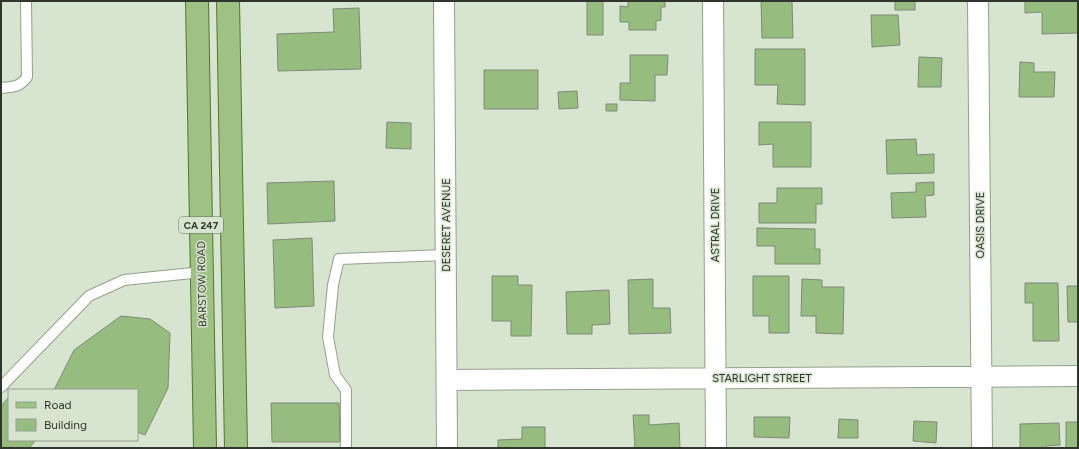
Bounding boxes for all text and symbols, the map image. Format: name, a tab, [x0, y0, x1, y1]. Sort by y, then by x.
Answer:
street label: DESERET AVENUE	[440, 178, 453, 272]
street label: ASTRAL DRIVE	[709, 188, 722, 262]
street label: OASIS DRIVE	[974, 192, 987, 258]
road number: CA 247	[179, 217, 223, 233]
street label: BARSTOW ROAD	[195, 240, 209, 327]
street label: STARLIGHT STREET	[712, 372, 812, 385]
legend	[8, 389, 138, 441]
text: Road	[44, 398, 72, 412]
text: Building	[44, 418, 87, 432]

